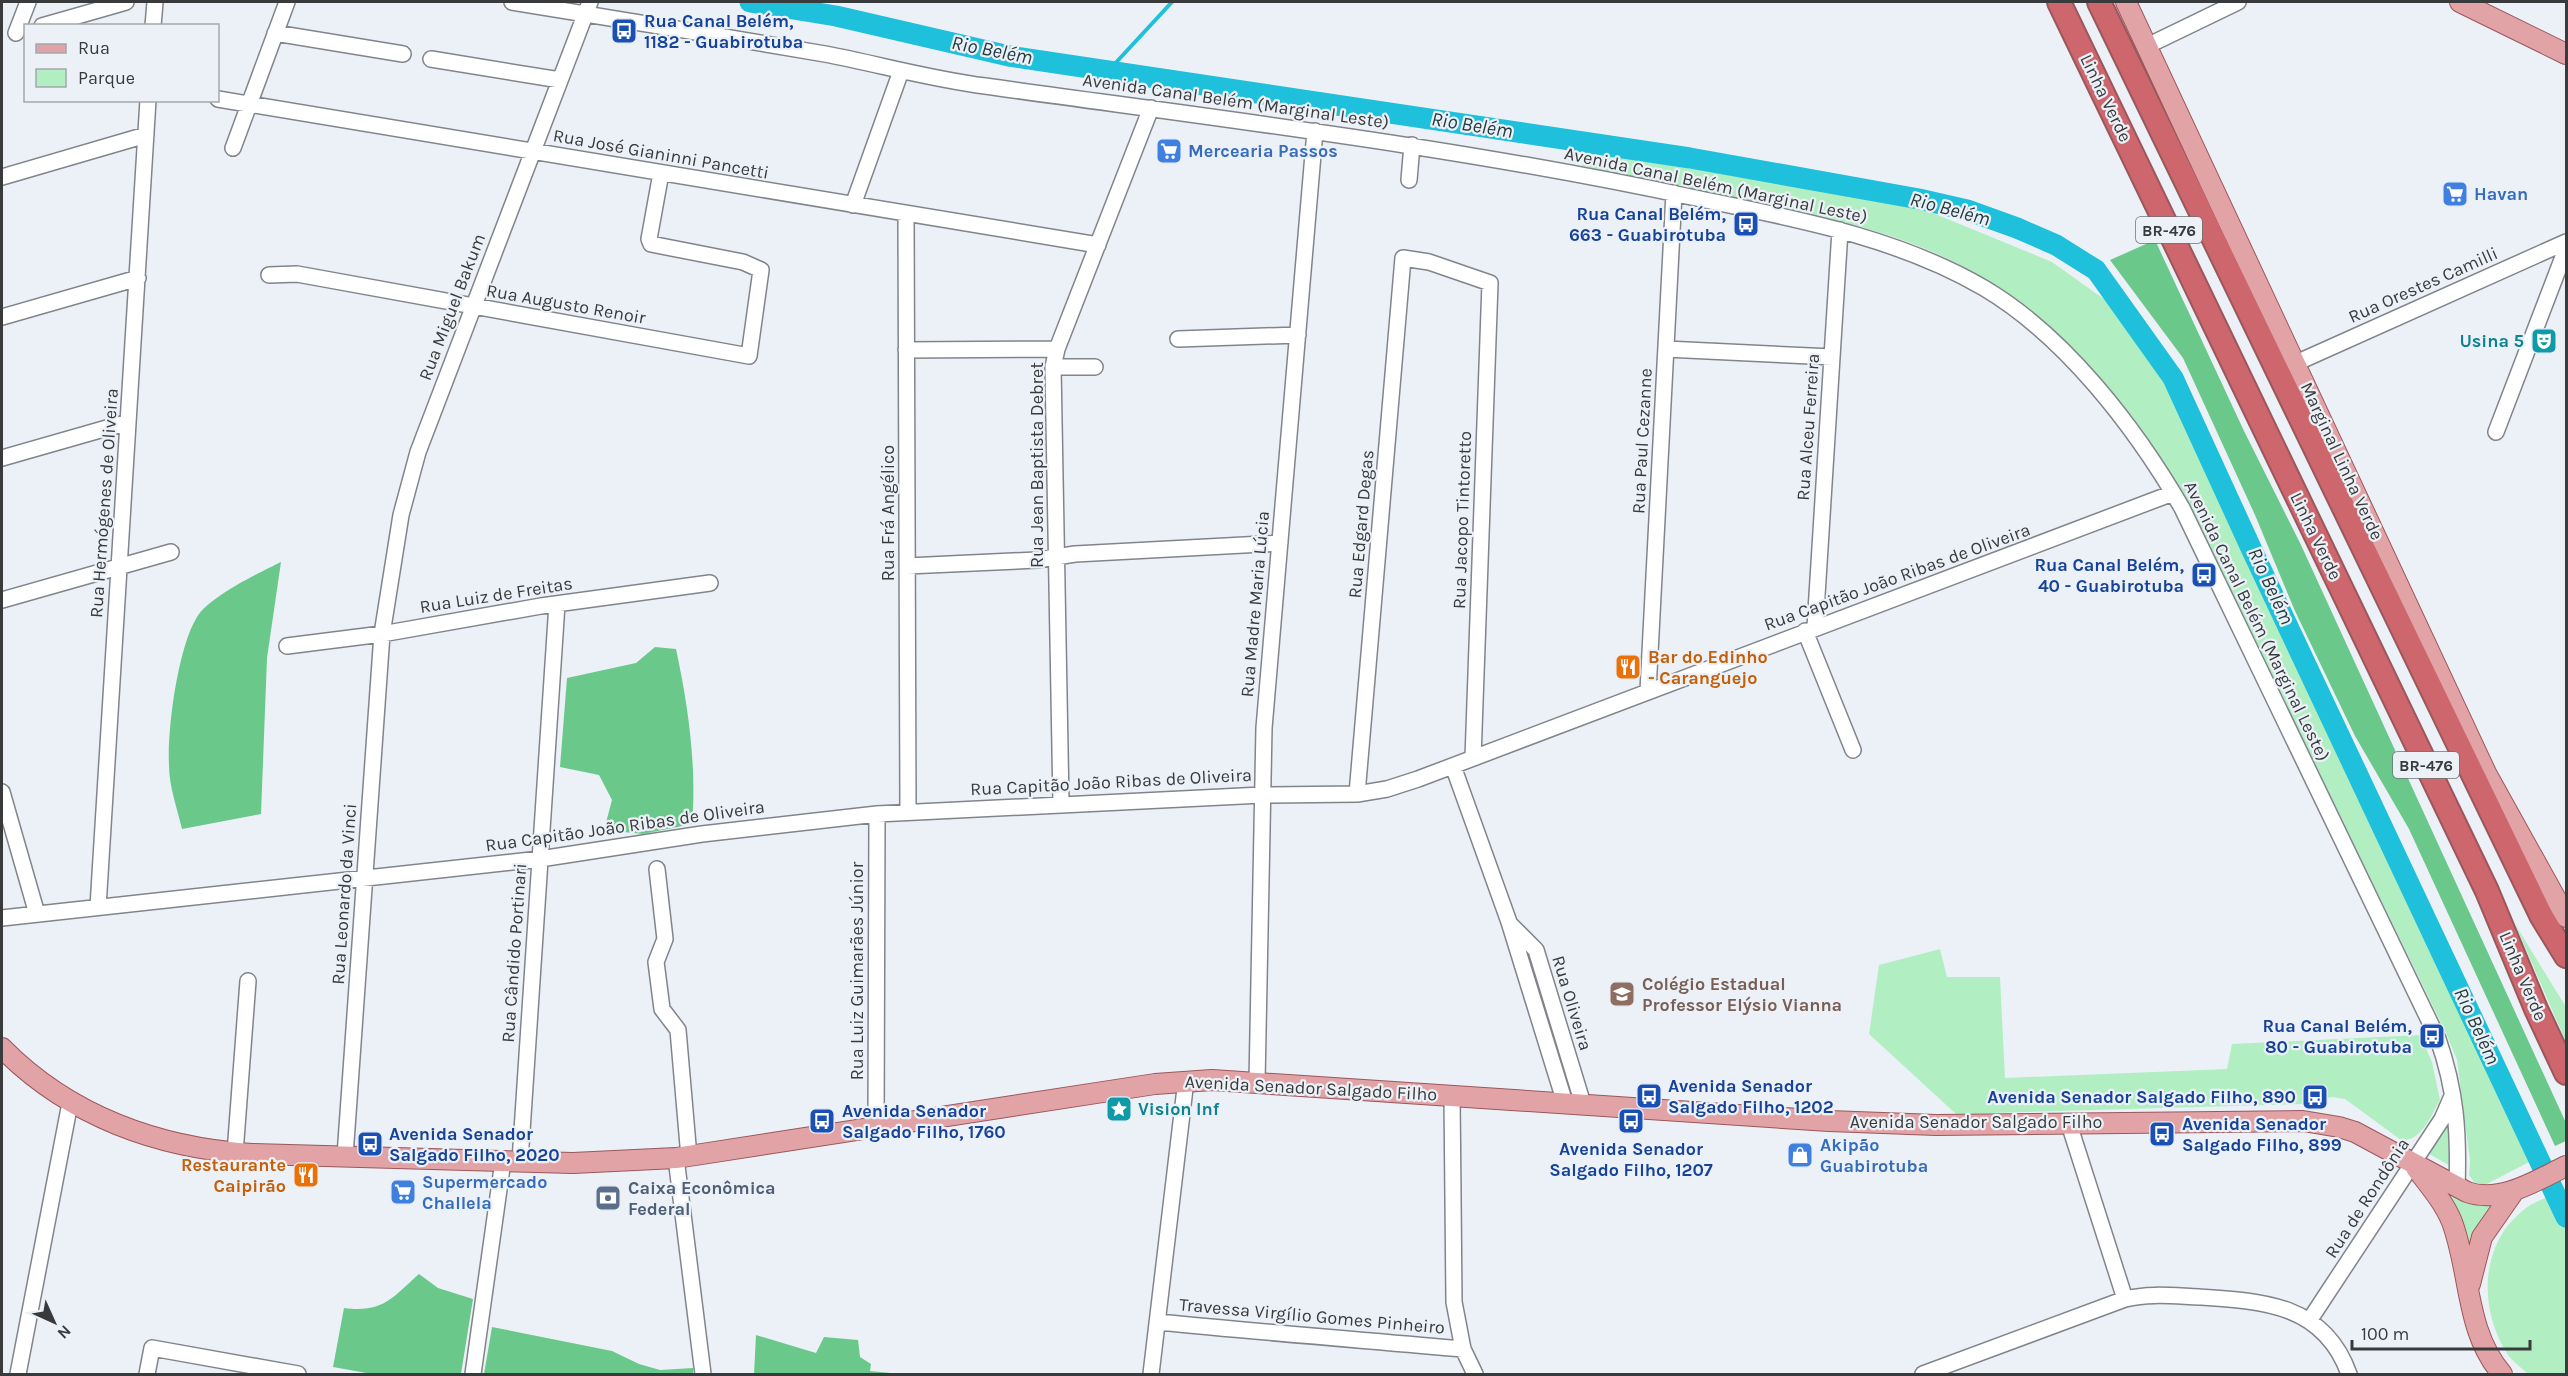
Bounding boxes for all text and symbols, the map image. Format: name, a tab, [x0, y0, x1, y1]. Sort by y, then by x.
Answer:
place label: Rua Canal Belém, 1182 - Guabirotuba	[644, 10, 803, 53]
bus stop icon: Rua Canal Belém, 1182 - Guabirotuba	[609, 16, 639, 46]
legend	[24, 24, 219, 102]
water label: Rio Belém	[950, 31, 1034, 69]
text: Rua	[78, 37, 110, 59]
street label: Linha Verde	[2075, 51, 2137, 145]
text: Parque	[78, 67, 135, 89]
street label: Avenida Canal Belém (Marginal Leste)	[1081, 69, 1391, 133]
water label: Rio Belém	[1430, 107, 1514, 143]
street label: Rua José Gianinni Pancetti	[551, 124, 771, 184]
supermarket icon: Mercearia Passos	[1154, 136, 1184, 166]
place label: Mercearia Passos	[1188, 140, 1338, 162]
street label: Avenida Canal Belém (Marginal Leste)	[1563, 142, 1869, 228]
supermarket icon: Havan	[2440, 179, 2470, 209]
place label: Havan	[2474, 183, 2528, 205]
water label: Rio Belém	[1907, 187, 1993, 231]
place label: Rua Canal Belém, 663 - Guabirotuba	[1569, 203, 1726, 246]
bus stop icon: Rua Canal Belém, 663 - Guabirotuba	[1731, 209, 1761, 239]
road number: BR-476	[2136, 217, 2202, 243]
street label: Rua Miguel Bakum	[414, 231, 490, 383]
street label: Rua Orestes Camilli	[2345, 242, 2501, 328]
street label: Rua Augusto Renoir	[485, 279, 648, 329]
theatre icon: Usina 5	[2529, 326, 2559, 356]
place label: Usina 5	[2459, 330, 2524, 352]
street label: Rua Alceu Ferreira	[1792, 353, 1824, 501]
street label: Rua Jean Baptista Debret	[1026, 362, 1048, 568]
street label: Rua Paul Cezanne	[1627, 368, 1657, 514]
street label: Marginal Linha Verde	[2296, 379, 2388, 543]
street label: Rua Hermógenes de Oliveira	[85, 387, 123, 619]
street label: Rua Jacopo Tintoretto	[1448, 431, 1476, 609]
street label: Rua Frá Angélico	[877, 445, 899, 581]
street label: Rua Edgard Degas	[1344, 449, 1378, 599]
street label: Avenida Canal Belém (Marginal Leste)	[2179, 477, 2335, 765]
street label: Linha Verde	[2285, 489, 2347, 583]
street label: Rua Madre Maria Lúcia	[1236, 510, 1274, 698]
street label: Rua Capitão João Ribas de Oliveira	[1761, 518, 2033, 636]
water label: Rio Belém	[2243, 544, 2299, 628]
place label: Rua Canal Belém, 40 - Guabirotuba	[2034, 554, 2184, 597]
bus stop icon: Rua Canal Belém, 40 - Guabirotuba	[2189, 560, 2219, 590]
street label: Rua Luiz de Freitas	[418, 572, 574, 618]
place label: Bar do Edinho - Caranguejo	[1648, 646, 1768, 689]
restaurant icon: Bar do Edinho - Caranguejo	[1613, 652, 1643, 682]
road number: BR-476	[2393, 752, 2459, 778]
street label: Rua Capitão João Ribas de Oliveira	[970, 764, 1252, 800]
street label: Rua Capitão João Ribas de Oliveira	[484, 795, 766, 857]
street label: Rua Leonardo da Vinci	[327, 803, 361, 985]
street label: Rua Luiz Guimarães Júnior	[846, 861, 868, 1080]
street label: Rua Cândido Portinari	[497, 863, 531, 1043]
street label: Linha Verde	[2494, 928, 2552, 1024]
street label: Rua Oliveira	[1547, 953, 1597, 1053]
place label: Colégio Estadual Professor Elýsio Vianna	[1642, 973, 1842, 1016]
school or university icon: Colégio Estadual Professor Elýsio Vianna	[1607, 979, 1637, 1009]
water label: Rio Belém	[2449, 984, 2505, 1068]
place label: Rua Canal Belém, 80 - Guabirotuba	[2262, 1015, 2412, 1058]
bus stop icon: Rua Canal Belém, 80 - Guabirotuba	[2417, 1021, 2447, 1051]
street label: Avenida Senador Salgado Filho	[1184, 1070, 1438, 1106]
place label: Avenida Senador Salgado Filho, 1202	[1668, 1075, 1834, 1118]
bus stop icon: Avenida Senador Salgado Filho, 1202	[1634, 1081, 1664, 1111]
bus stop icon: Avenida Senador Salgado Filho, 890	[2300, 1082, 2330, 1112]
place label: Avenida Senador Salgado Filho, 890	[1987, 1086, 2296, 1108]
place icon: Vision Inf	[1104, 1094, 1134, 1124]
place label: Vision Inf	[1138, 1098, 1220, 1120]
place label: Avenida Senador Salgado Filho, 1760	[842, 1100, 1006, 1143]
bus stop icon: Avenida Senador Salgado Filho, 1760	[807, 1106, 837, 1136]
bus stop icon: Avenida Senador Salgado Filho, 1207	[1616, 1106, 1646, 1136]
street label: Avenida Senador Salgado Filho	[1850, 1111, 2102, 1133]
place label: Avenida Senador Salgado Filho, 899	[2182, 1113, 2342, 1156]
bus stop icon: Avenida Senador Salgado Filho, 899	[2147, 1119, 2177, 1149]
place label: Avenida Senador Salgado Filho, 2020	[389, 1123, 560, 1166]
bus stop icon: Avenida Senador Salgado Filho, 2020	[355, 1129, 385, 1159]
place label: Akipão Guabirotuba	[1820, 1134, 1928, 1177]
street label: Rua de Rondônia	[2320, 1134, 2414, 1262]
place label: Avenida Senador Salgado Filho, 1207	[1549, 1138, 1713, 1181]
shop icon: Akipão Guabirotuba	[1785, 1140, 1815, 1170]
place label: Restaurante Caipirão	[181, 1154, 286, 1197]
restaurant icon: Restaurante Caipirão	[291, 1160, 321, 1190]
place label: Supermercado Challela	[422, 1171, 547, 1214]
supermarket icon: Supermercado Challela	[388, 1177, 418, 1207]
place label: Caixa Econômica Federal	[628, 1177, 776, 1220]
bank icon: Caixa Econômica Federal	[593, 1183, 623, 1213]
north arrow	[24, 1292, 84, 1352]
street label: Travessa Virgílio Gomes Pinheiro	[1178, 1293, 1446, 1339]
scale bar	[2352, 1313, 2530, 1351]
text: N	[53, 1321, 75, 1343]
text: 100 m	[2361, 1323, 2409, 1345]

